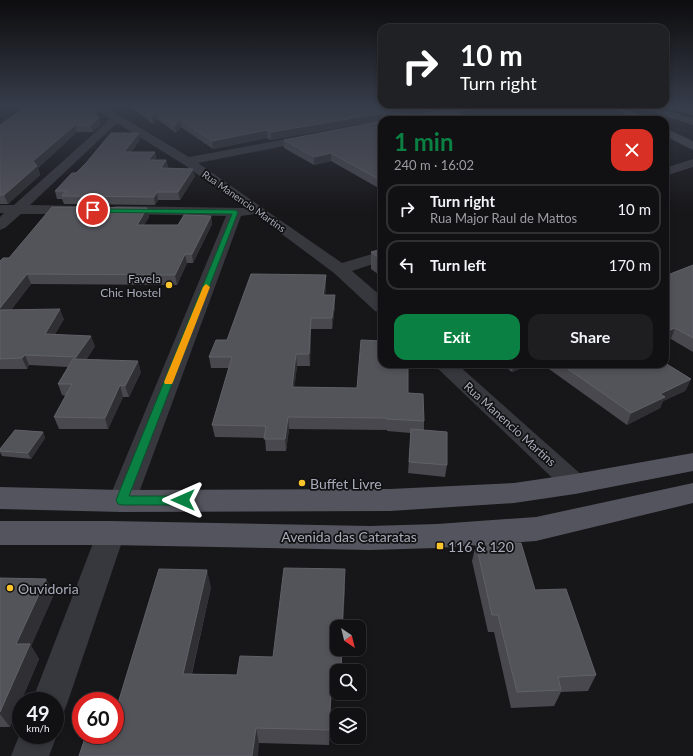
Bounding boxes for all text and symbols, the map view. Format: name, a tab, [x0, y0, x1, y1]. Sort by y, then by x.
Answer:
text: 10 m	[460, 38, 523, 72]
icon: right	[394, 40, 446, 92]
text: Turn right	[460, 72, 537, 94]
text: 1 min	[394, 127, 454, 156]
button: close	[611, 129, 653, 171]
text: 240 m · 16:02	[394, 157, 474, 173]
street label: Rua Manencio Martins	[200, 168, 288, 234]
text: Turn right	[430, 192, 495, 210]
pin	[76, 193, 110, 227]
icon: right	[396, 198, 418, 220]
icon: arrive	[82, 199, 104, 221]
text: 10 m	[617, 200, 651, 218]
text: Rua Major Raul de Mattos	[430, 210, 577, 226]
icon: left	[396, 254, 418, 276]
text: Turn left	[430, 256, 486, 274]
text: 170 m	[609, 256, 651, 274]
place label: Favela Chic Hostel	[100, 271, 161, 300]
marker: Favela Chic Hostel	[164, 280, 174, 290]
button: Exit	[394, 314, 520, 360]
button: Share	[528, 314, 653, 360]
street label: Rua Manencio Martins	[461, 379, 559, 469]
place label: Buffet Livre	[310, 475, 382, 492]
marker: Buffet Livre	[297, 478, 307, 488]
position arrow	[162, 479, 204, 521]
street label: Avenida das Cataratas	[281, 528, 417, 545]
place label: 116 & 120	[448, 538, 514, 555]
marker: 116 & 120	[435, 541, 445, 551]
place label: Ouvidoria	[18, 580, 79, 597]
marker: Ouvidoria	[5, 583, 15, 593]
north arrow	[330, 620, 366, 656]
map controls	[330, 620, 366, 744]
button: search	[330, 664, 366, 700]
speed limit sign: 60	[72, 692, 124, 744]
text: 49	[26, 701, 50, 725]
button: layers	[330, 708, 366, 744]
text: km/h	[26, 722, 50, 734]

